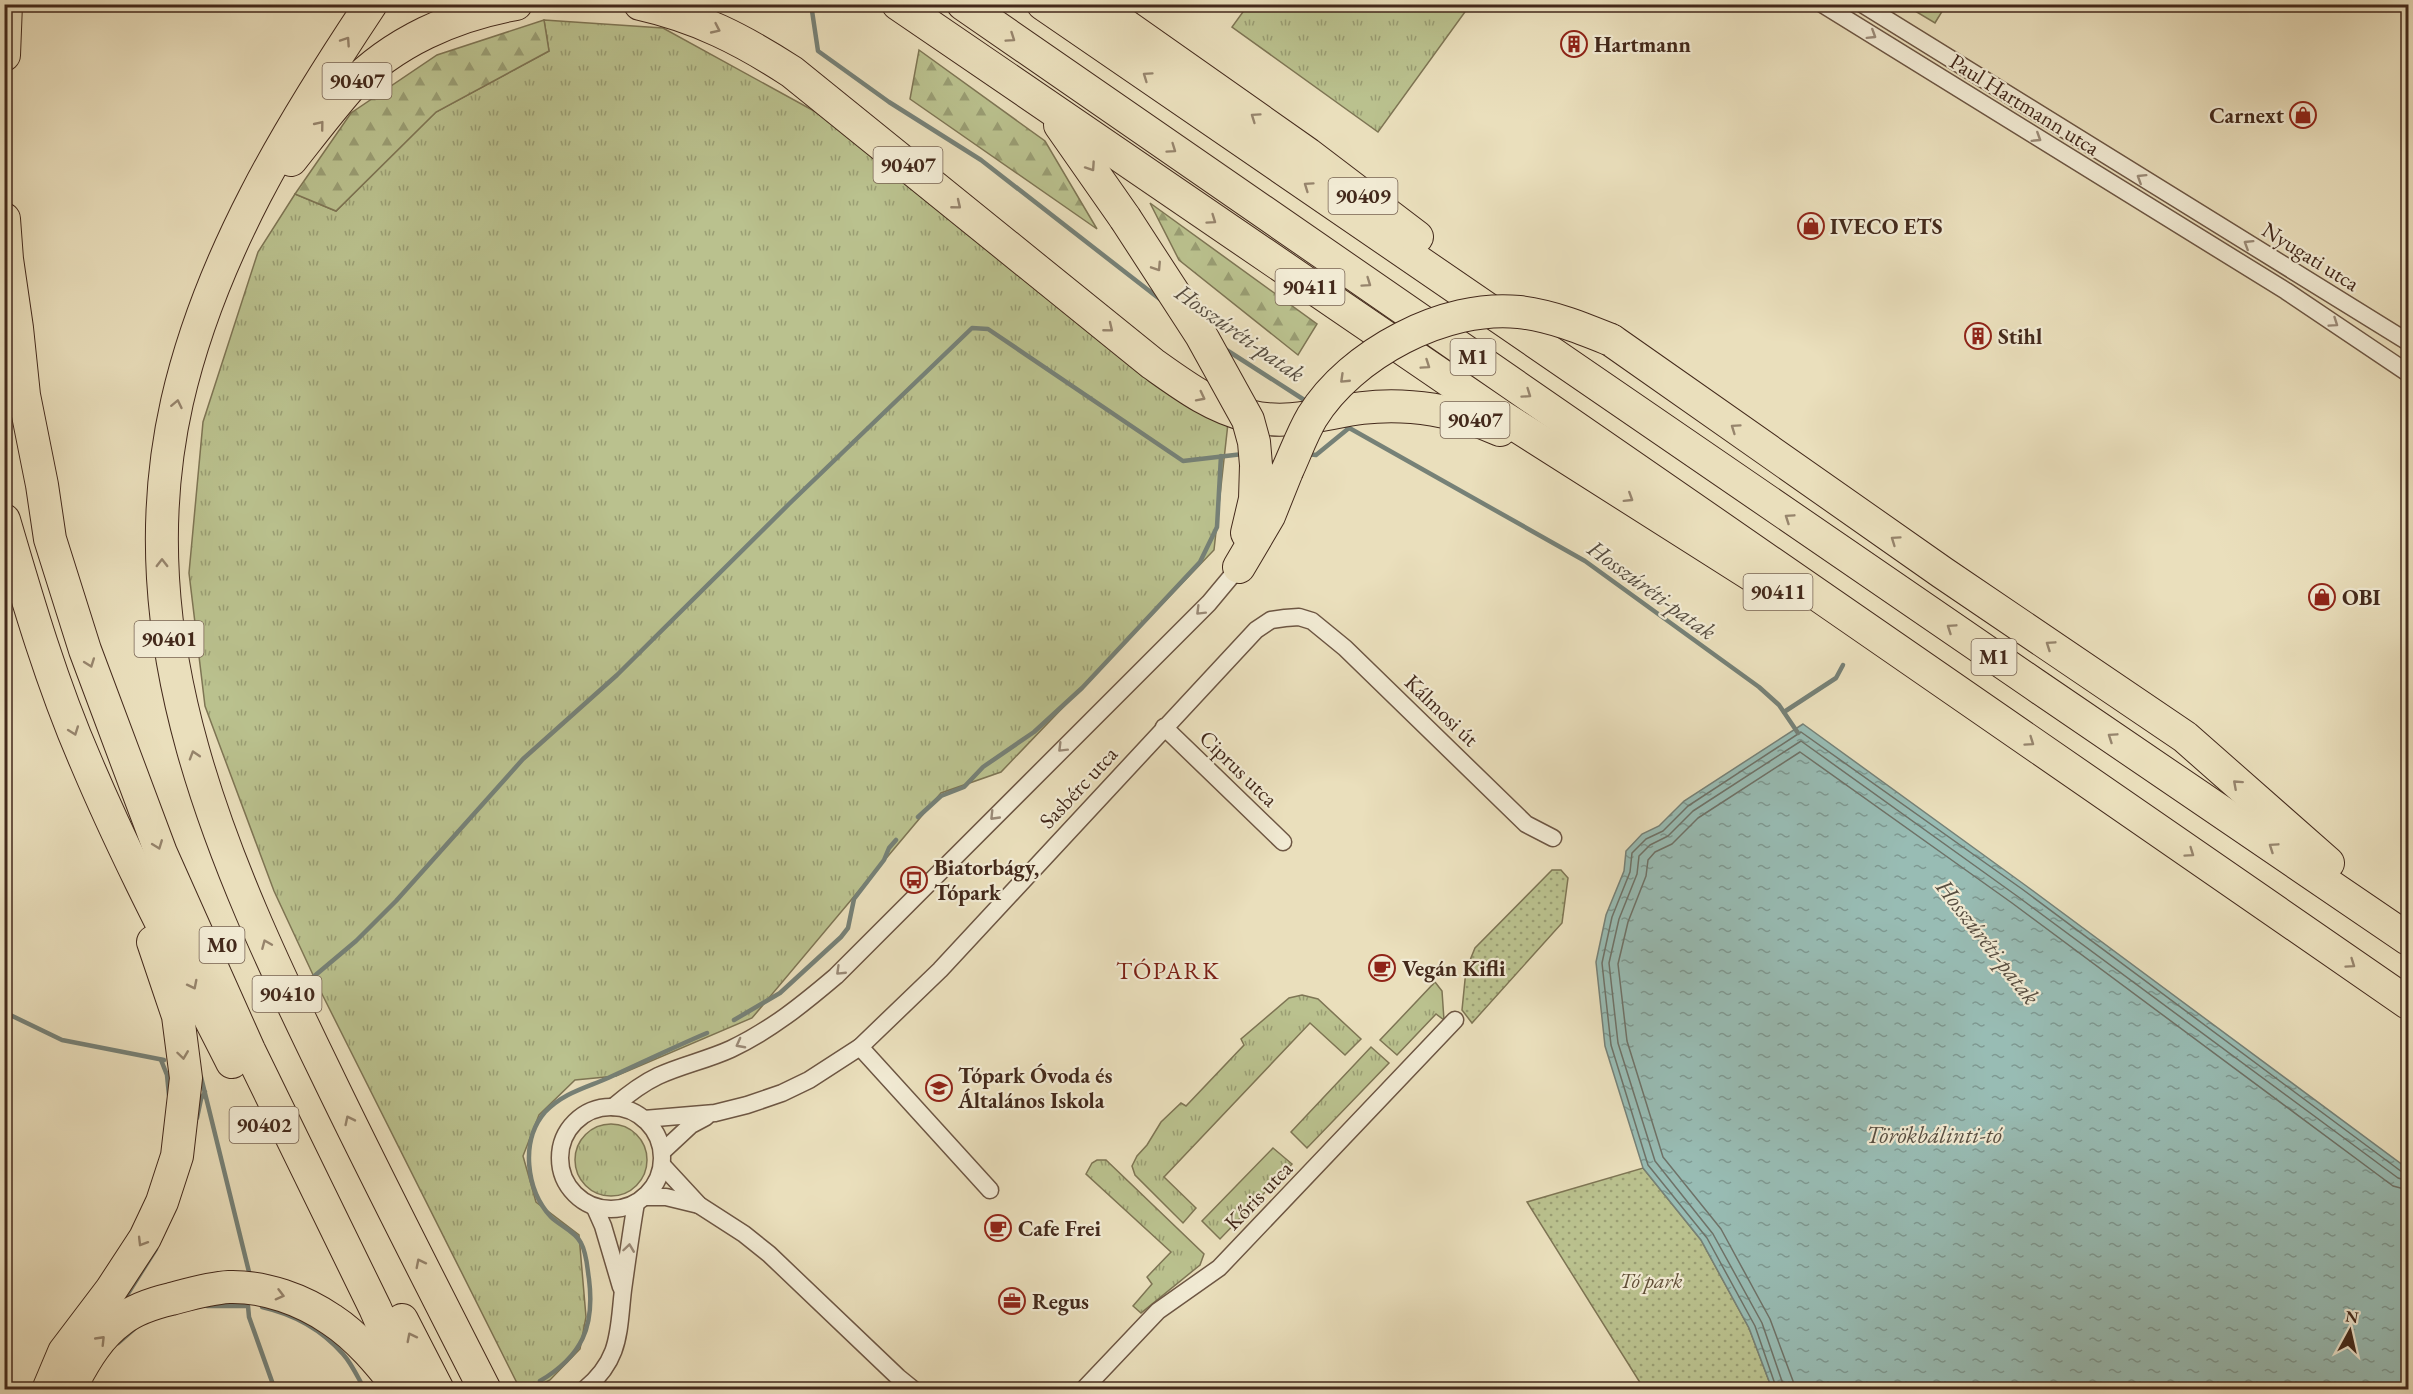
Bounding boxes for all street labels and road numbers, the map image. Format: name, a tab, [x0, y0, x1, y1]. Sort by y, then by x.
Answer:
street label: Paul Hartmann utca	[1944, 47, 2105, 162]
road number: 90407	[322, 63, 392, 99]
road number: 90407	[874, 147, 942, 183]
road number: 90409	[1328, 178, 1398, 214]
street label: Nyugati utca	[2257, 215, 2365, 298]
road number: 90411	[1276, 269, 1344, 305]
road number: M1	[1450, 339, 1496, 375]
road number: 90407	[1440, 402, 1510, 438]
road number: 90411	[1744, 574, 1812, 610]
road number: 90401	[134, 621, 204, 657]
road number: M1	[1972, 639, 2016, 675]
street label: Kálmosi út	[1398, 668, 1485, 753]
street label: Ciprus utca	[1193, 724, 1284, 813]
street label: Sasbérc utca	[1033, 740, 1124, 835]
road number: M0	[200, 927, 244, 963]
road number: 90410	[252, 976, 322, 1012]
road number: 90402	[230, 1107, 298, 1143]
street label: Kőris utca	[1218, 1154, 1299, 1236]

